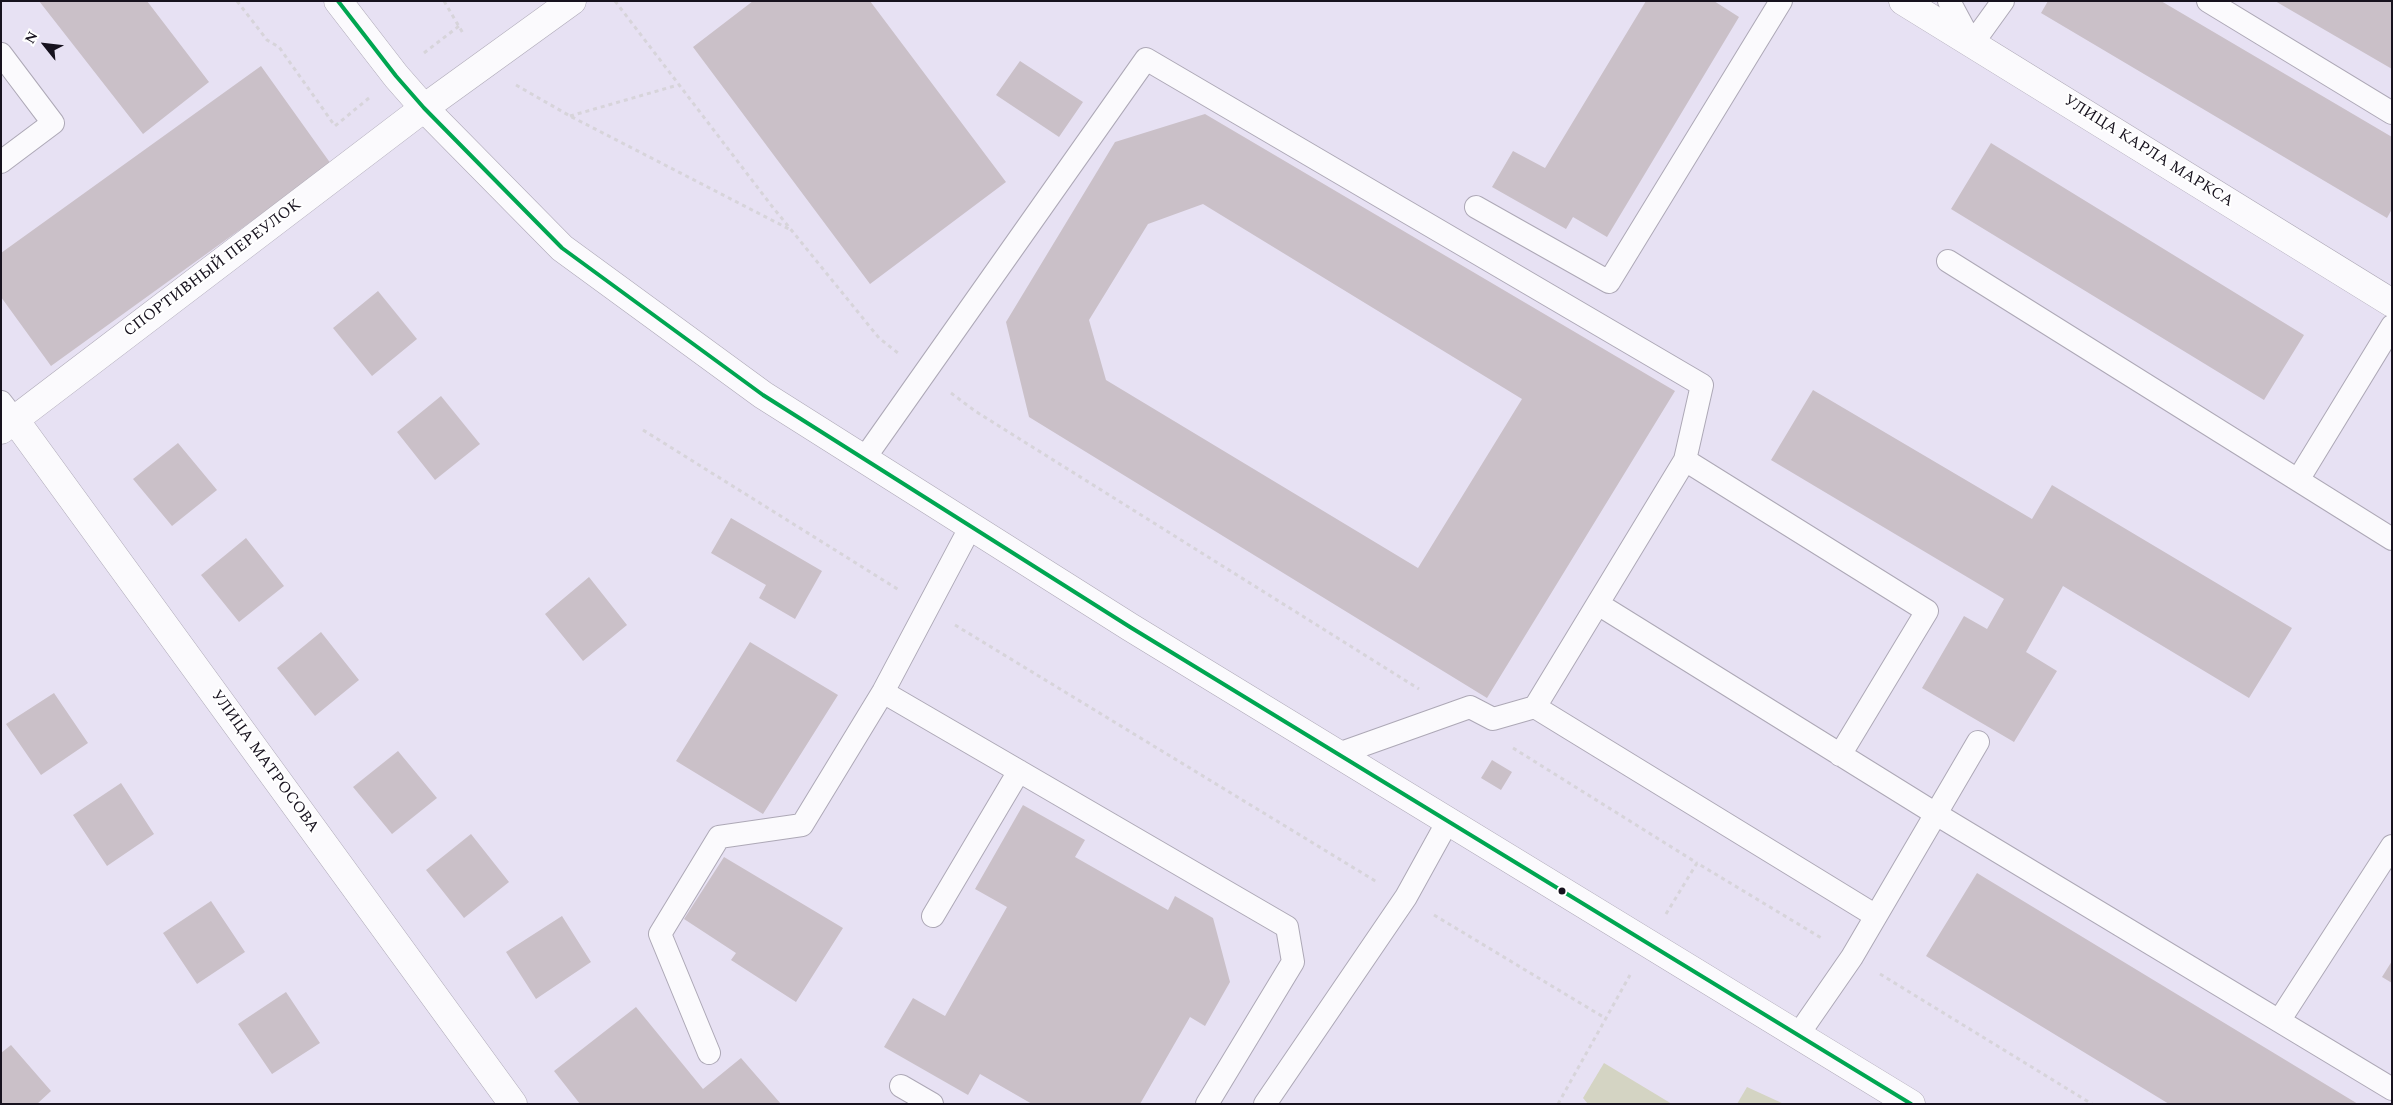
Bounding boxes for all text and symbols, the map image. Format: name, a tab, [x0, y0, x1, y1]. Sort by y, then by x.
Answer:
north arrow	[20, 20, 70, 70]
text: N	[19, 27, 43, 48]
street label: УЛИЦА КАРЛА МАРКСА	[2060, 92, 2236, 212]
street label: СПОРТИВНЫЙ ПЕРЕУЛОК	[121, 196, 305, 342]
street label: УЛИЦА МАТРОСОВА	[206, 687, 322, 837]
unlabelled marker	[1557, 886, 1567, 896]

